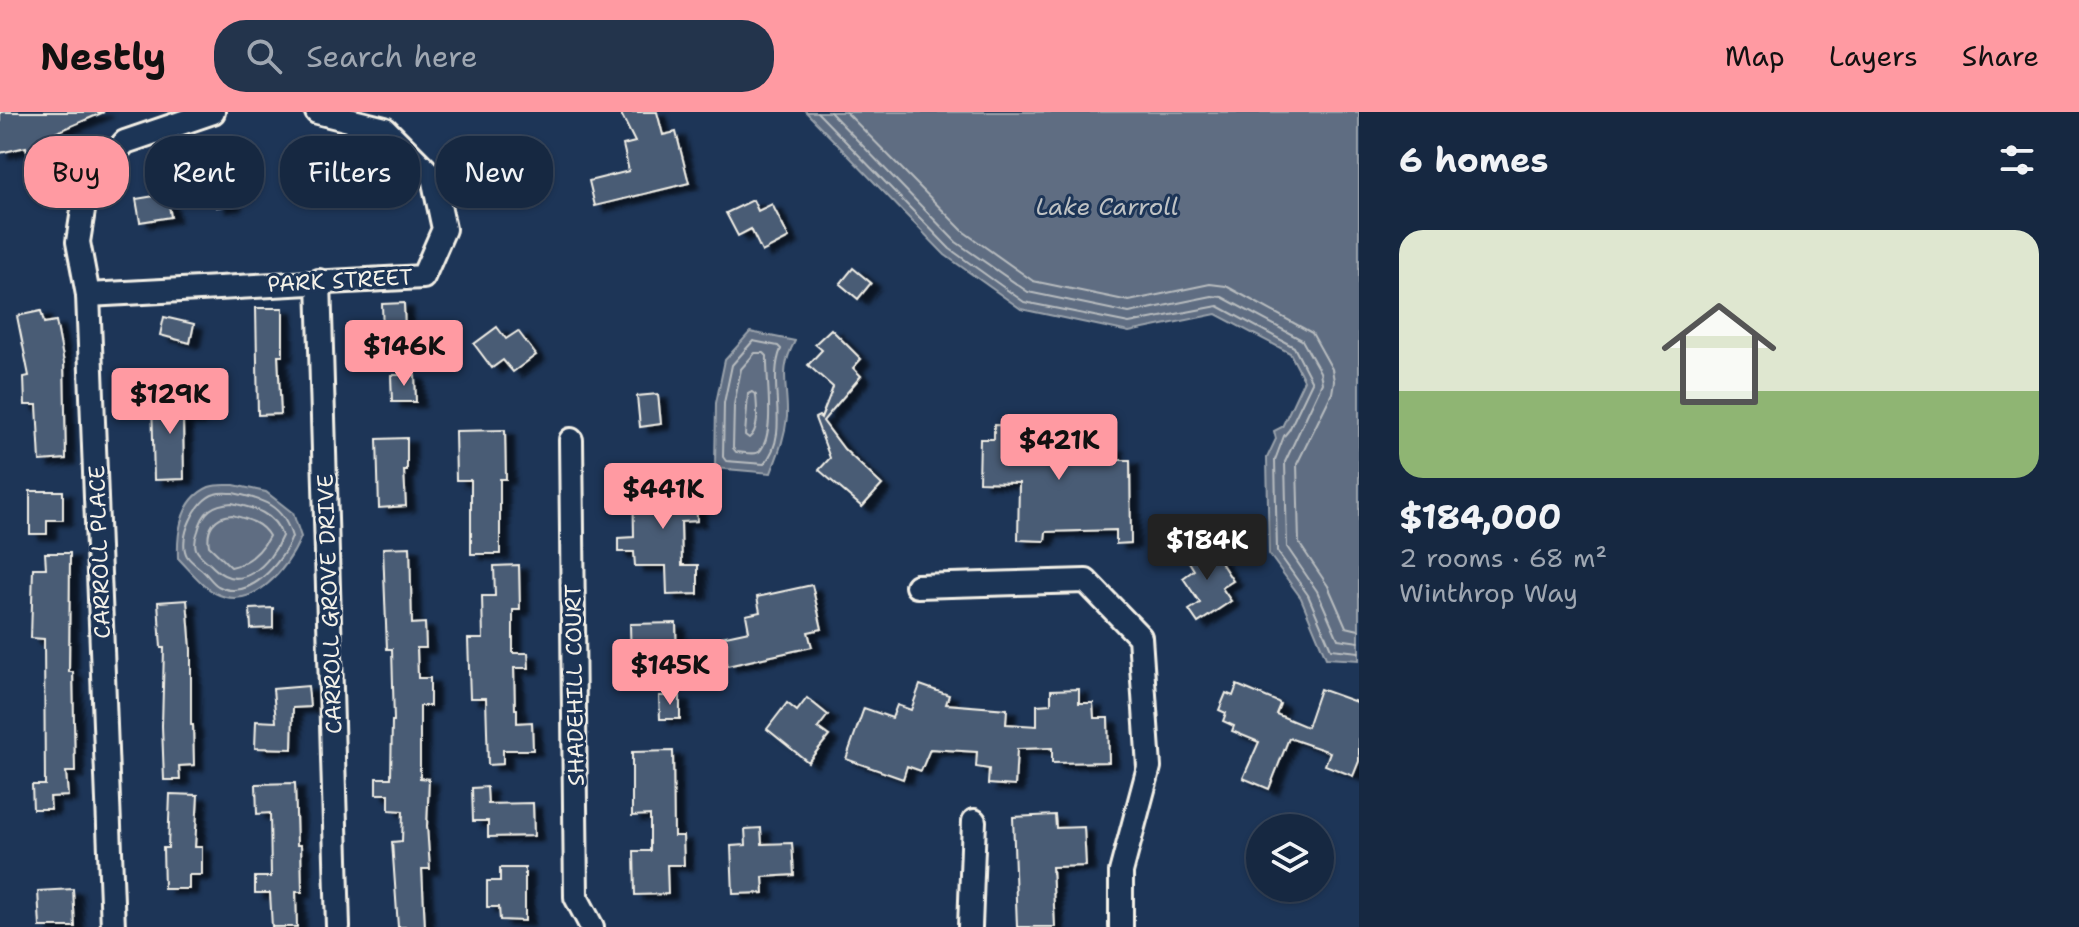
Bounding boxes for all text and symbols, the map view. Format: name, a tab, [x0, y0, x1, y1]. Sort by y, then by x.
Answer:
search box	[214, 20, 774, 92]
text: Nestly	[40, 31, 166, 82]
icon: search	[242, 34, 286, 78]
text: Search here	[306, 36, 478, 77]
text: Map	[1725, 37, 1785, 75]
text: Layers	[1829, 37, 1918, 75]
text: Share	[1962, 37, 2039, 75]
chip: Buy	[24, 136, 129, 208]
chip: Rent	[145, 136, 264, 208]
chip: Filters	[280, 136, 420, 208]
chip: New	[436, 136, 553, 208]
text: 6 homes	[1399, 137, 1548, 183]
icon: filters	[1995, 138, 2039, 182]
water label: Lake Carroll	[1036, 191, 1178, 223]
street label: PARK STREET	[267, 262, 414, 299]
icon: home	[1647, 282, 1791, 426]
pin: $146K	[348, 320, 460, 388]
text: $146K	[363, 328, 445, 363]
pin: $129K	[114, 368, 226, 436]
text: $129K	[130, 376, 211, 411]
pin: $421K	[1003, 414, 1115, 482]
text: $421K	[1018, 422, 1100, 457]
pin: $441K	[607, 463, 719, 531]
street label: CARROLL PLACE	[82, 465, 117, 639]
text: $441K	[622, 471, 704, 506]
street label: CARROLL GROVE DRIVE	[310, 473, 349, 735]
text: $184,000	[1399, 494, 1562, 540]
pin: $184K	[1151, 514, 1263, 582]
text: $184K	[1166, 522, 1248, 557]
text: 2 rooms · 68 m²	[1399, 540, 1607, 575]
text: Winthrop Way	[1399, 575, 1578, 610]
street label: SHADEHILL COURT	[558, 583, 591, 786]
pin: $145K	[614, 639, 726, 707]
text: $145K	[630, 647, 710, 682]
map controls	[1246, 814, 1334, 902]
button: layers	[1246, 814, 1334, 902]

